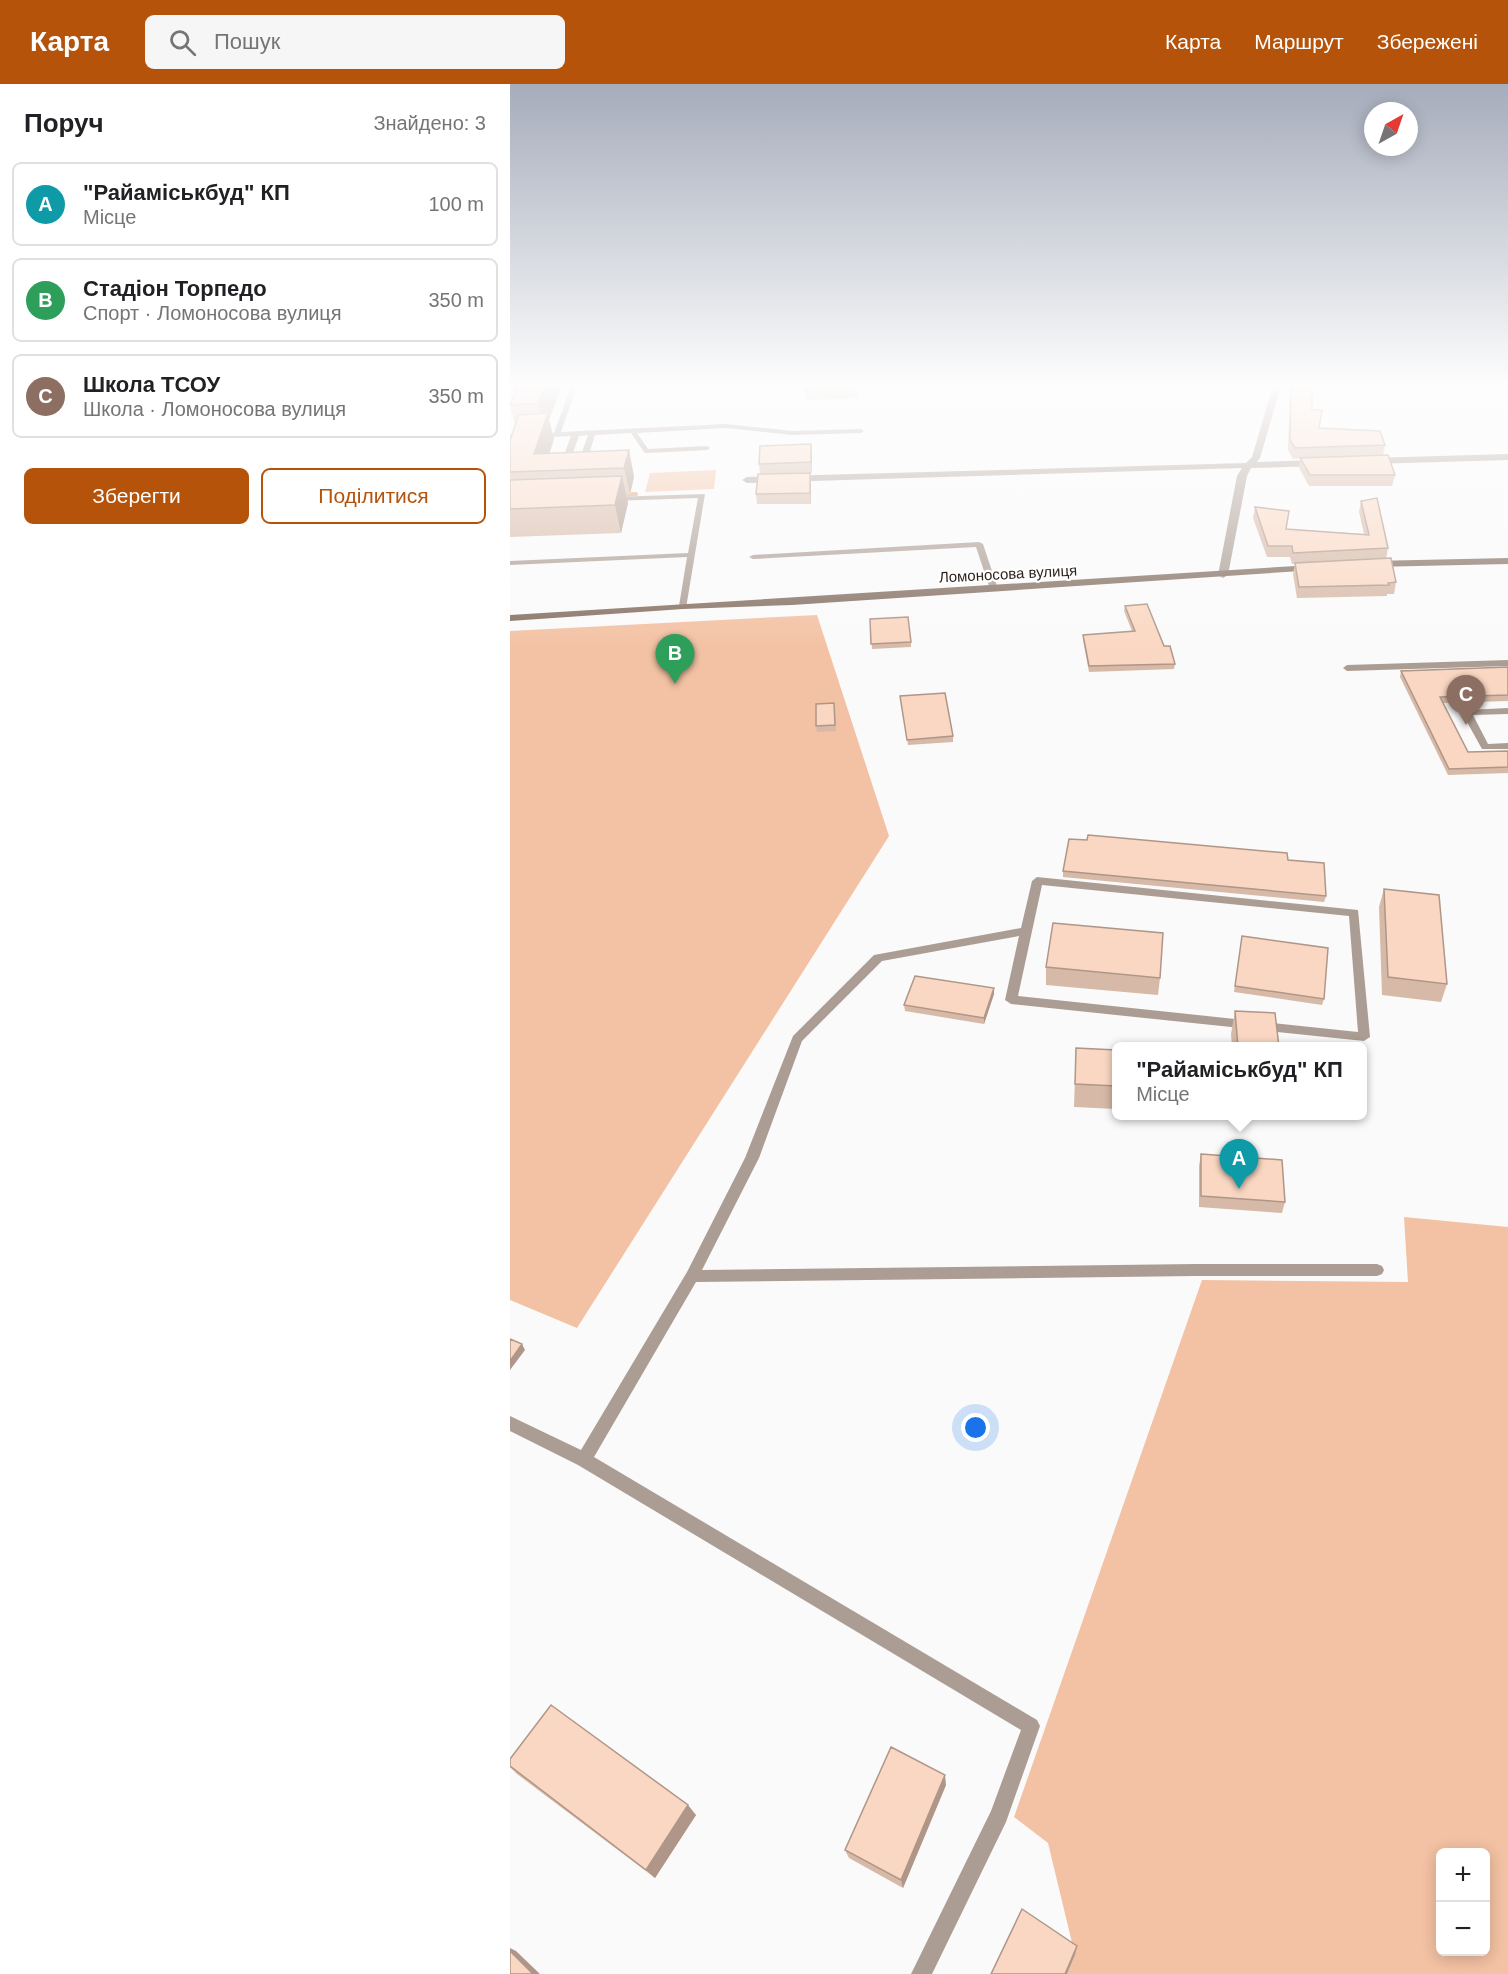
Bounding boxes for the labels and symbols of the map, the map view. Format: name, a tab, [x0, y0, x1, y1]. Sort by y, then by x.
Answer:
north arrow	[1364, 102, 1418, 156]
street label: Ломоносова вулиця	[938, 561, 1078, 586]
pin: B	[656, 634, 694, 684]
pin: C	[1446, 676, 1486, 725]
pin: A	[1220, 1140, 1258, 1189]
your location	[961, 1413, 990, 1442]

